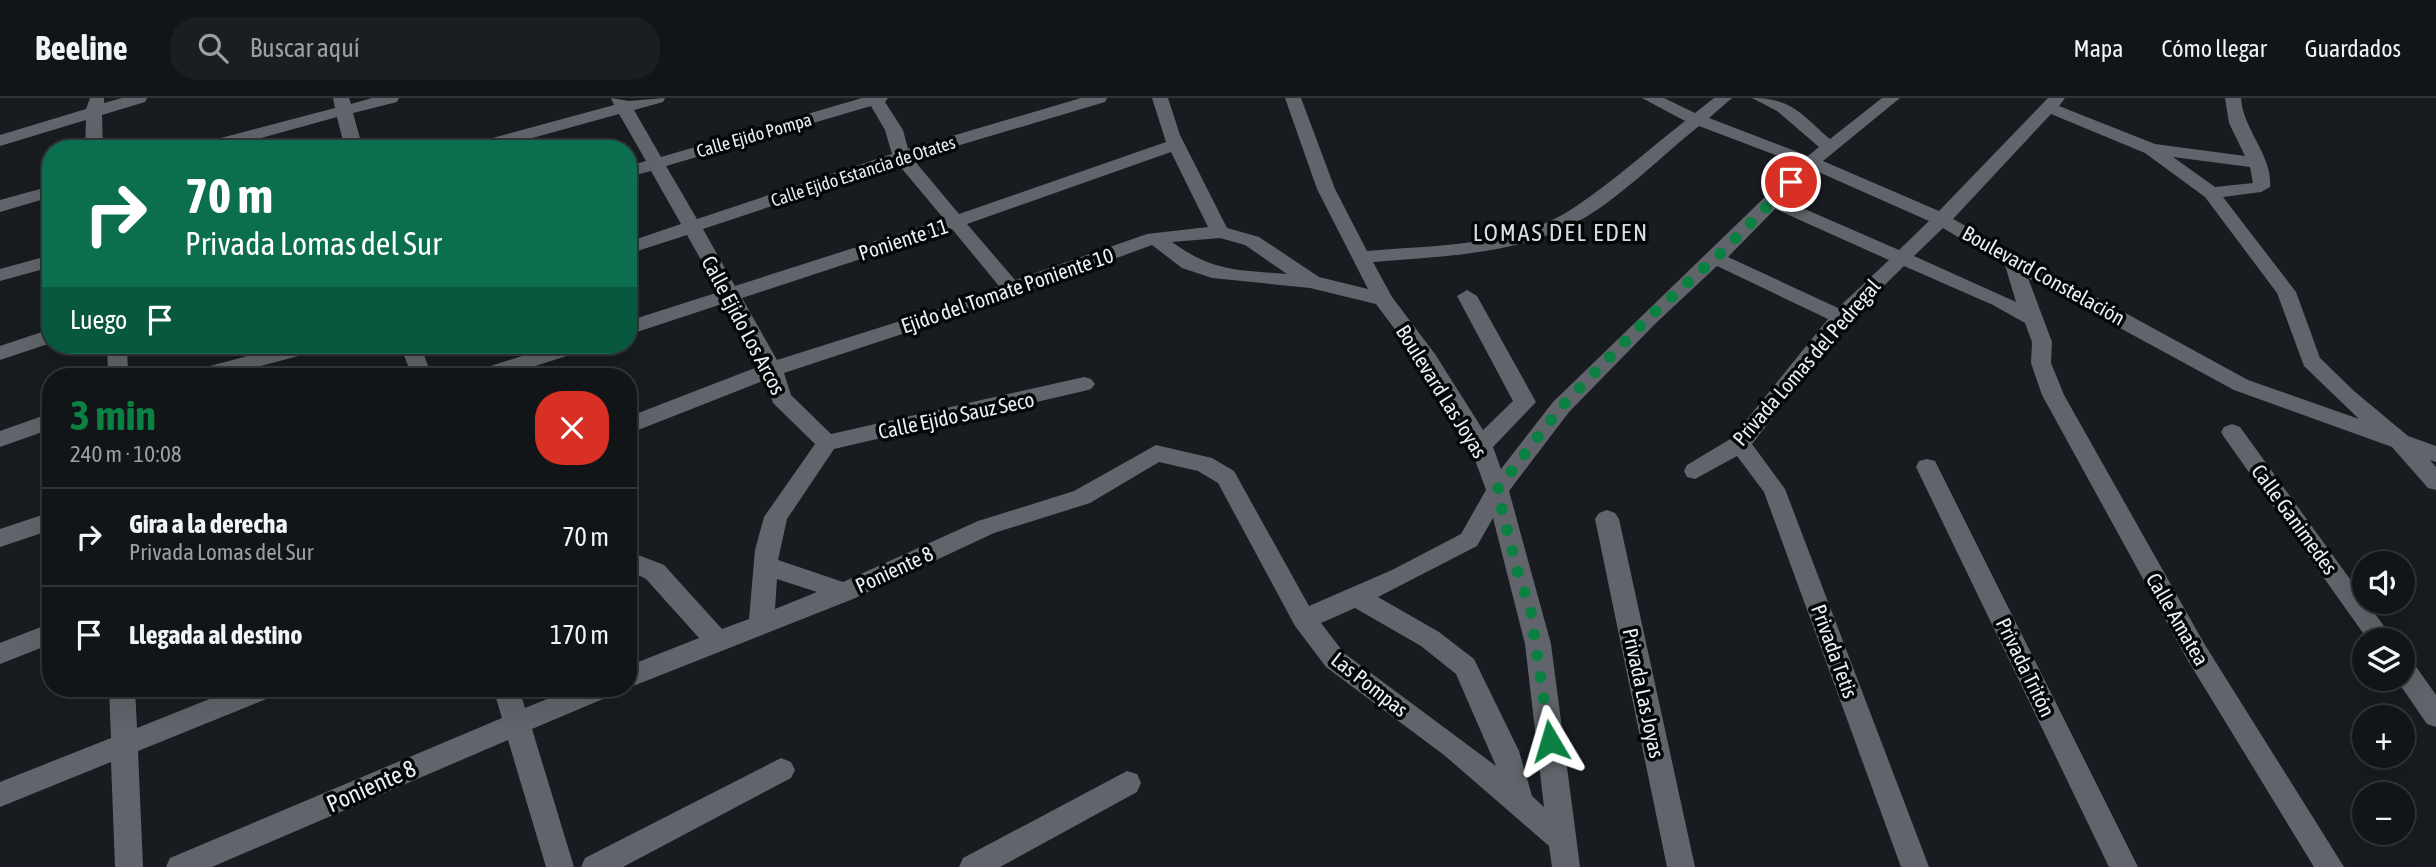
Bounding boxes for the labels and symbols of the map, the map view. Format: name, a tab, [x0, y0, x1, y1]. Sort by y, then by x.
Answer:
street label: Calle Ejido Pompa	[694, 109, 814, 161]
street label: Calle Ejido Estancia de Otates	[768, 131, 958, 211]
pin	[1761, 152, 1821, 212]
street label: Poniente 11	[855, 213, 951, 265]
district label: LOMAS DEL EDEN	[1473, 219, 1649, 246]
street label: Boulevard Constelación	[1959, 220, 2129, 330]
street label: Ejido del Tomate Poniente 10	[898, 242, 1116, 338]
street label: Calle Ejido Los Arcos	[697, 252, 791, 398]
street label: Privada Lomas del Pedregal	[1727, 274, 1885, 450]
street label: Boulevard Las Joyas	[1392, 320, 1492, 462]
street label: Calle Ejido Sauz Seco	[876, 387, 1036, 443]
street label: Calle Ganimedes	[2247, 459, 2343, 579]
street label: Poniente 8	[851, 541, 937, 597]
street label: Calle Amatea	[2142, 568, 2214, 670]
street label: Privada Tetis	[1807, 601, 1863, 701]
street label: Privada Tritón	[1992, 614, 2060, 720]
street label: Privada Las Joyas	[1619, 626, 1669, 760]
street label: Las Pompas	[1327, 647, 1413, 721]
position arrow	[1513, 704, 1587, 778]
street label: Poniente 8	[322, 754, 420, 818]

